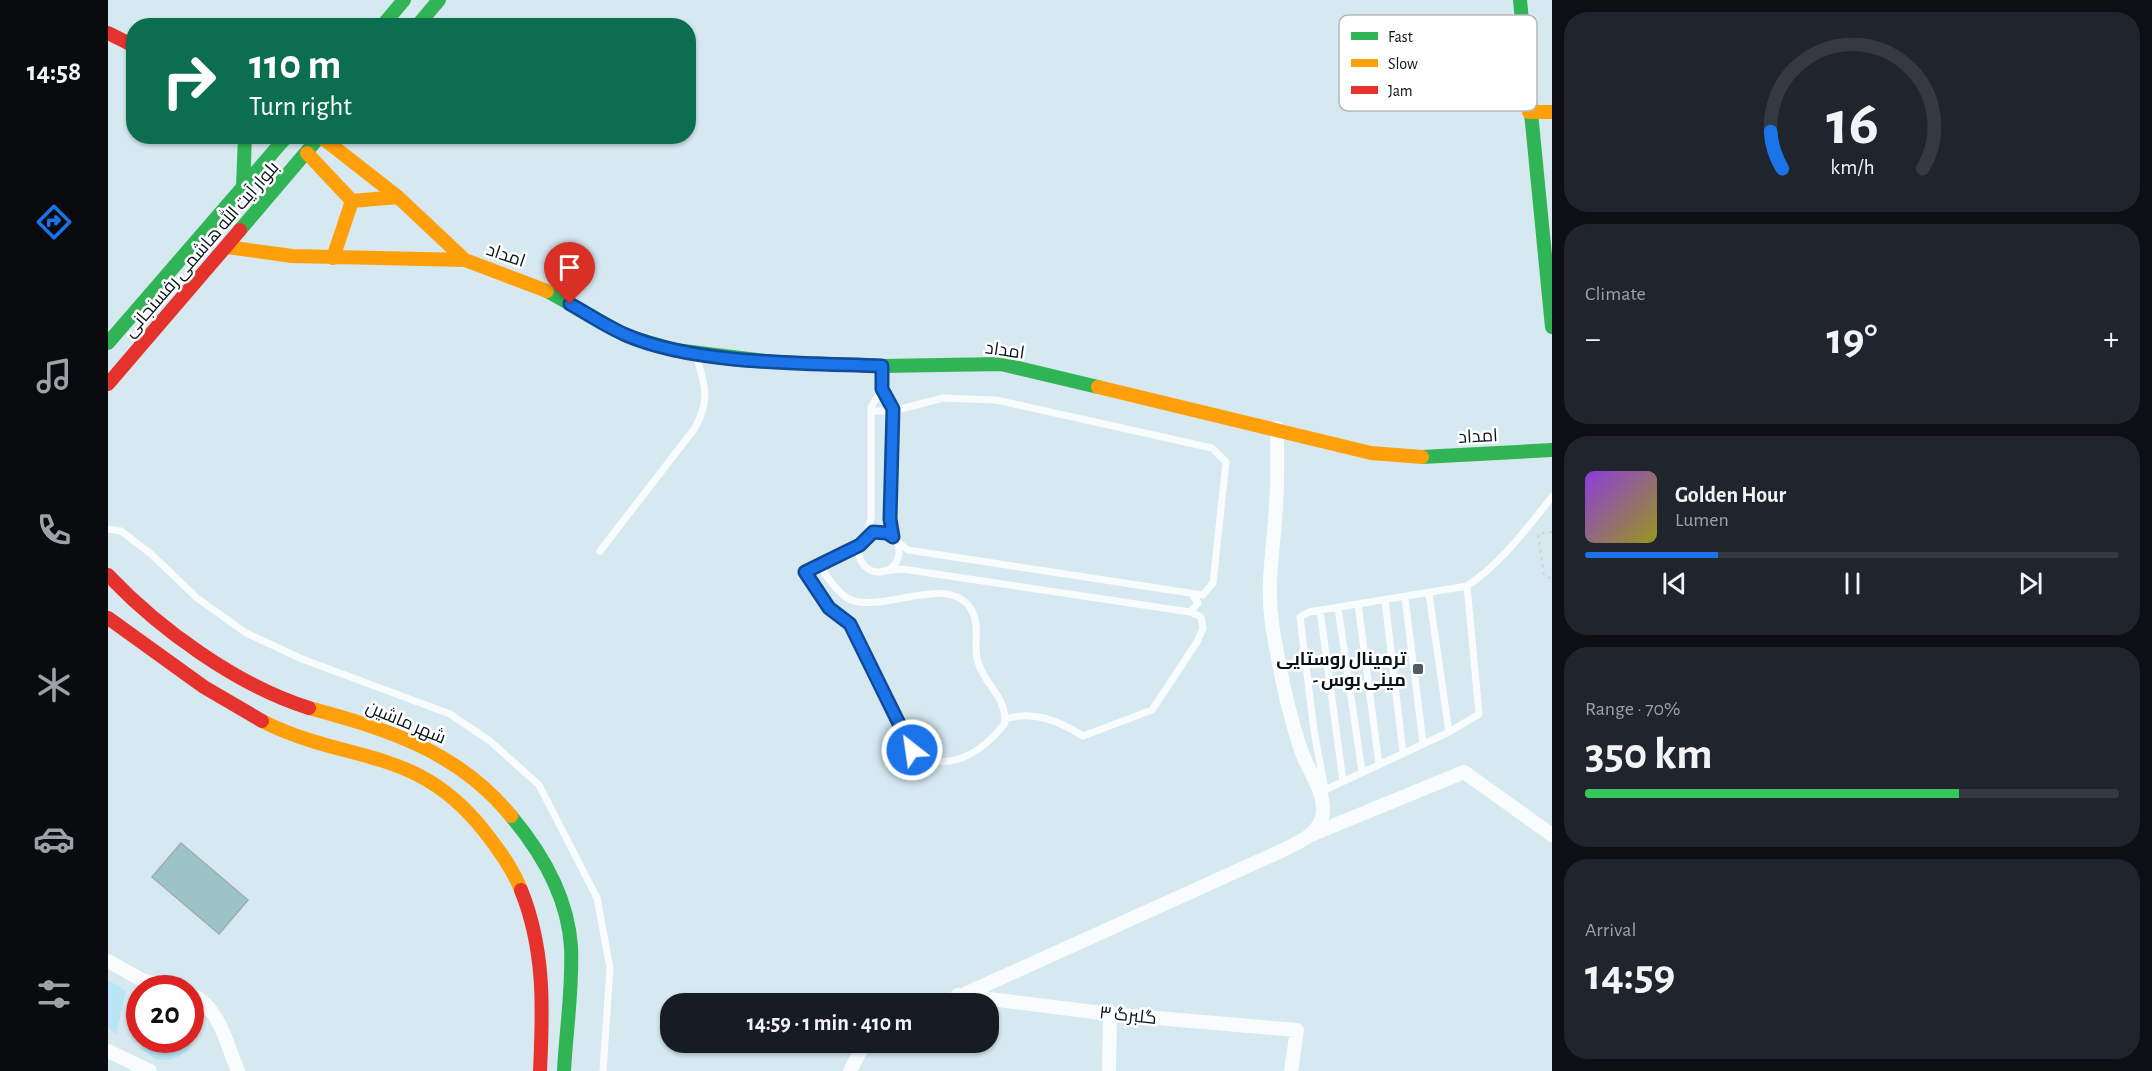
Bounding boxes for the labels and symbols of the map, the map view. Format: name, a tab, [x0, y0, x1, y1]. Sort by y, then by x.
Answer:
legend	[1339, 15, 1537, 111]
text: Fast	[1388, 29, 1413, 45]
text: Slow	[1388, 56, 1418, 72]
text: Jam	[1388, 83, 1413, 99]
street label: بلوار آیت الله هاشمی رفسنجانی	[118, 156, 284, 342]
street label: امداد	[484, 241, 527, 271]
pin	[544, 242, 595, 304]
street label: امداد	[984, 339, 1026, 363]
street label: امداد	[1458, 427, 1498, 447]
place label: ترمینال روستایی - مینی بوس	[1276, 651, 1406, 691]
marker: ترمینال روستایی - مینی بوس	[1411, 662, 1425, 676]
street label: شهر ماشین	[363, 697, 449, 749]
position arrow	[880, 718, 944, 782]
speed limit sign: 20	[126, 975, 204, 1053]
street label: گلبرگ ۳	[1098, 1004, 1157, 1029]

